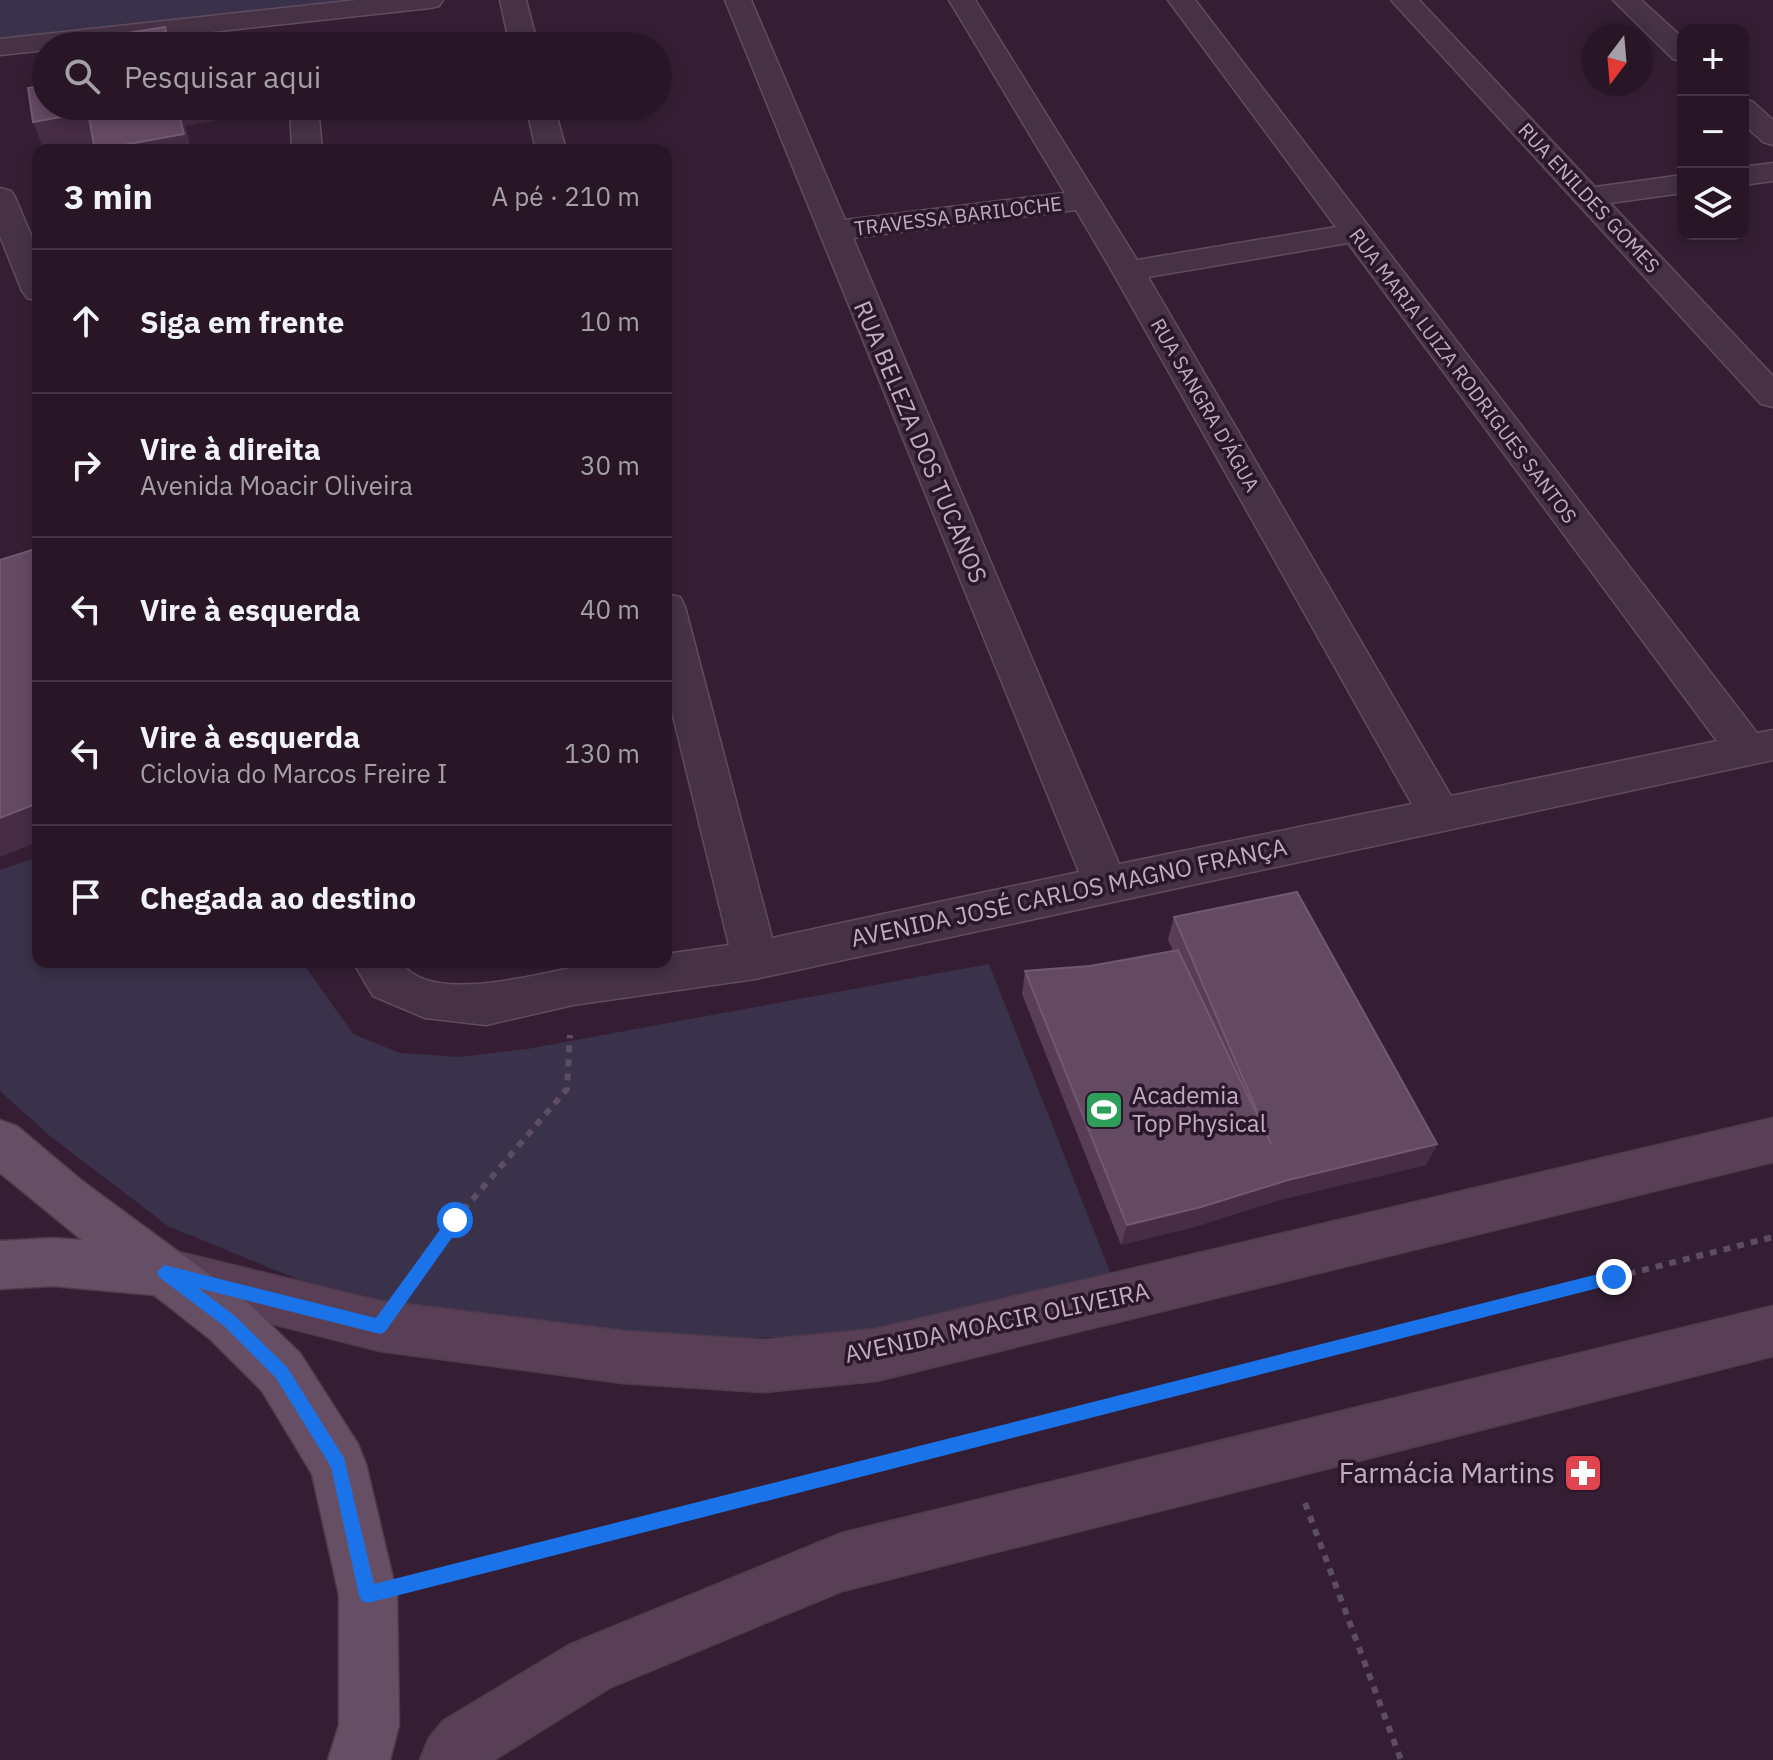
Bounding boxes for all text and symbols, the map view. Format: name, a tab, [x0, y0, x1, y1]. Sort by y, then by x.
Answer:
north arrow	[1581, 24, 1653, 96]
map controls	[1677, 24, 1749, 240]
button: +	[1677, 24, 1749, 96]
search box	[32, 32, 672, 120]
icon: search	[60, 54, 104, 98]
text: Pesquisar aqui	[124, 57, 321, 96]
button: −	[1677, 96, 1749, 168]
street label: RUA ENILDES GOMES	[1513, 117, 1666, 279]
button: layers	[1677, 168, 1749, 240]
text: 3 min	[64, 174, 153, 218]
text: A pé · 210 m	[491, 179, 640, 213]
street label: TRAVESSA BARILOCHE	[853, 189, 1063, 242]
street label: RUA MARIA LUIZA RODRIGUES SANTOS	[1343, 223, 1583, 529]
street label: RUA BELEZA DOS TUCANOS	[847, 296, 995, 588]
icon: ahead	[64, 299, 108, 343]
text: Siga em frente	[140, 302, 344, 341]
text: 10 m	[580, 304, 640, 338]
street label: RUA SANGRA D'ÁGUA	[1145, 313, 1266, 496]
text: Vire à direita	[140, 429, 321, 468]
icon: right	[64, 443, 108, 487]
text: 30 m	[580, 448, 640, 482]
text: Avenida Moacir Oliveira	[140, 468, 413, 502]
icon: left	[64, 587, 108, 631]
text: Vire à esquerda	[140, 590, 360, 629]
text: 40 m	[580, 592, 640, 626]
text: Vire à esquerda	[140, 717, 360, 756]
icon: left	[64, 731, 108, 775]
text: 130 m	[564, 736, 640, 770]
text: Ciclovia do Marcos Freire I	[140, 756, 447, 790]
street label: AVENIDA JOSÉ CARLOS MAGNO FRANÇA	[848, 830, 1290, 954]
icon: arrive	[64, 875, 108, 919]
text: Chegada ao destino	[140, 878, 416, 917]
place label: Academia Top Physical	[1132, 1079, 1266, 1139]
sports icon: Academia Top Physical	[1083, 1089, 1125, 1131]
route start	[437, 1202, 473, 1238]
route end	[1596, 1259, 1632, 1295]
street label: AVENIDA MOACIR OLIVEIRA	[842, 1274, 1152, 1370]
pharmacy icon: Farmácia Martins	[1562, 1452, 1604, 1494]
place label: Farmácia Martins	[1339, 1454, 1555, 1491]

